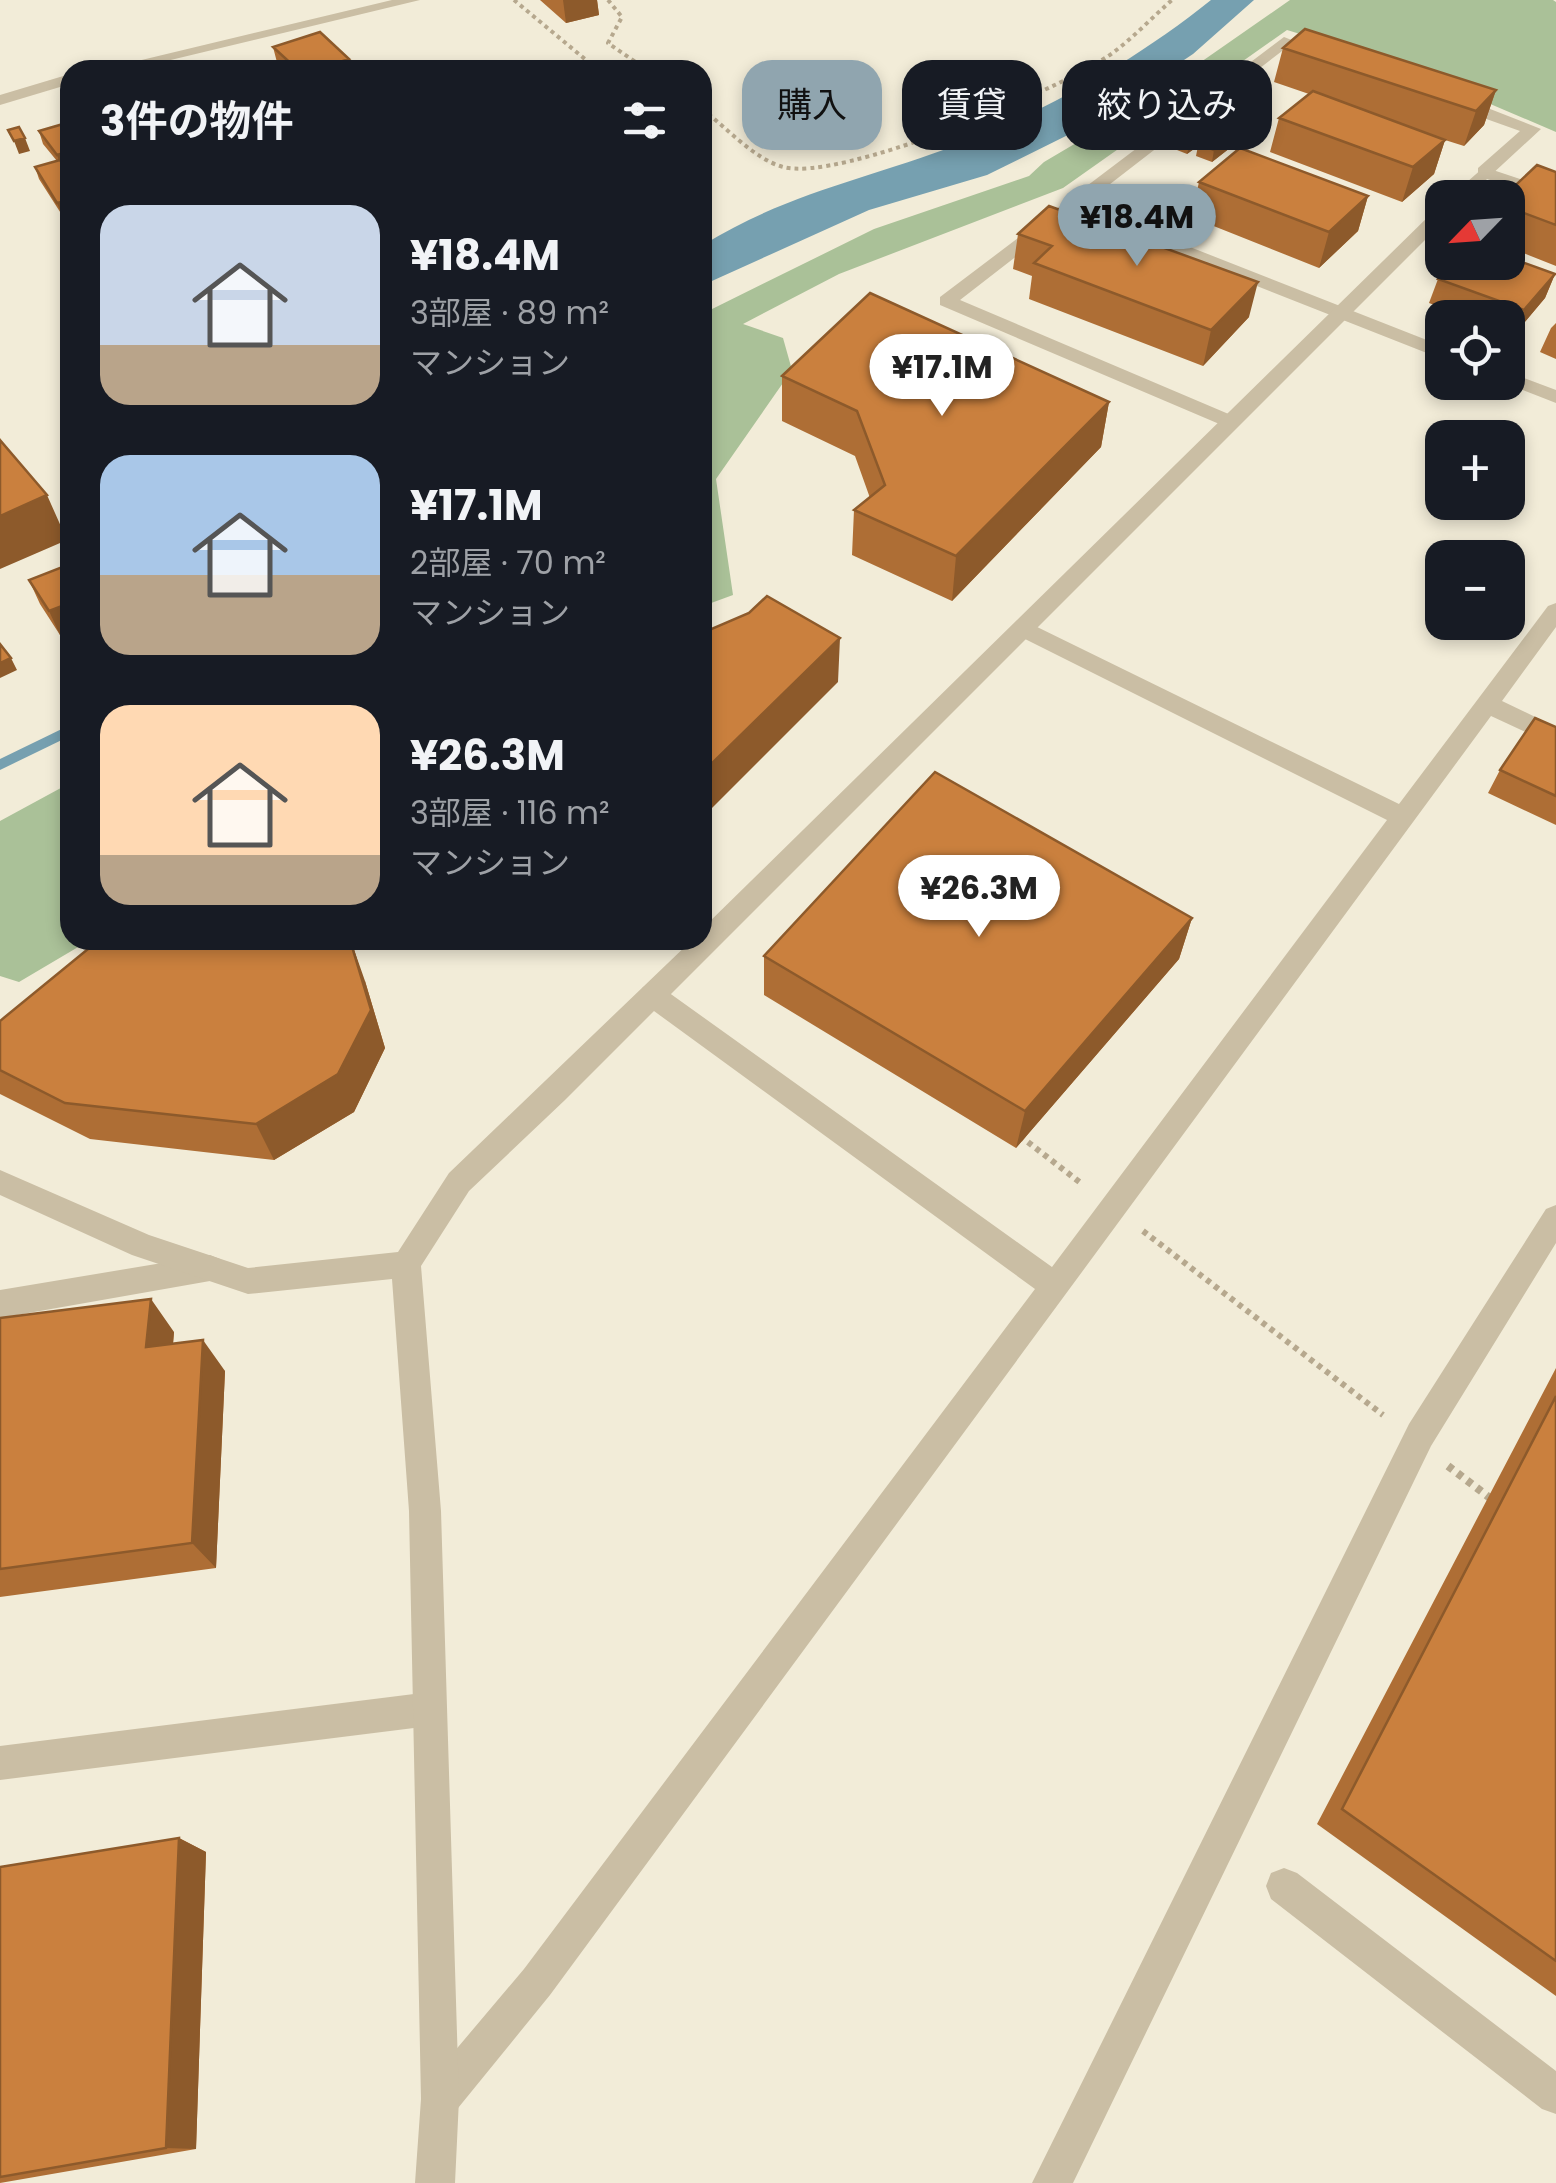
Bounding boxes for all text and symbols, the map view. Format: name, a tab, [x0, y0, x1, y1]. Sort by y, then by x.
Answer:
chip: 購入	[742, 60, 882, 150]
chip: 賃貸	[902, 60, 1042, 150]
chip: 絞り込み	[1062, 60, 1272, 150]
text: 3件の物件	[100, 92, 293, 151]
icon: filters	[617, 93, 672, 148]
north arrow	[1425, 180, 1525, 280]
map controls	[1425, 180, 1525, 640]
pin: ¥18.4M	[1056, 184, 1218, 269]
text: ¥18.4M	[1080, 194, 1194, 239]
text: ¥18.4M	[410, 226, 560, 285]
icon: home	[180, 245, 300, 365]
text: 3部屋 · 89 m²	[410, 290, 609, 335]
button: locate	[1425, 300, 1525, 400]
pin: ¥17.1M	[861, 334, 1023, 419]
text: マンション	[410, 340, 570, 385]
text: ¥17.1M	[891, 344, 993, 389]
button: +	[1425, 420, 1525, 520]
text: ¥17.1M	[410, 476, 543, 535]
icon: home	[180, 495, 300, 615]
text: 2部屋 · 70 m²	[410, 540, 606, 585]
button: −	[1425, 540, 1525, 640]
text: マンション	[410, 590, 570, 635]
text: ¥26.3M	[410, 726, 565, 785]
icon: home	[180, 745, 300, 865]
text: 3部屋 · 116 m²	[410, 790, 610, 835]
text: マンション	[410, 840, 570, 885]
pin: ¥26.3M	[898, 855, 1060, 940]
text: ¥26.3M	[920, 865, 1038, 910]

